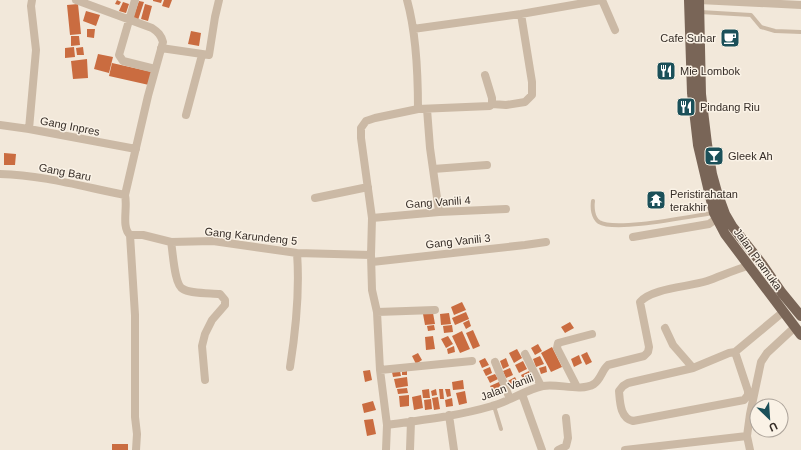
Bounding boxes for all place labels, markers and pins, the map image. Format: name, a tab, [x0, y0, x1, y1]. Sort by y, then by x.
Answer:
cafe icon: Cafe Suhar	[719, 27, 741, 49]
place label: Cafe Suhar	[660, 32, 716, 44]
restaurant icon: Mie Lombok	[655, 60, 677, 82]
place label: Mie Lombok	[680, 65, 740, 77]
restaurant icon: Pindang Riu	[675, 96, 697, 118]
place label: Pindang Riu	[700, 101, 760, 113]
bar icon: Gleek Ah	[703, 145, 725, 167]
place label: Gleek Ah	[728, 150, 773, 162]
place label: Peristirahatan terakhir	[670, 188, 738, 213]
temple icon: Peristirahatan terakhir	[645, 189, 667, 211]

